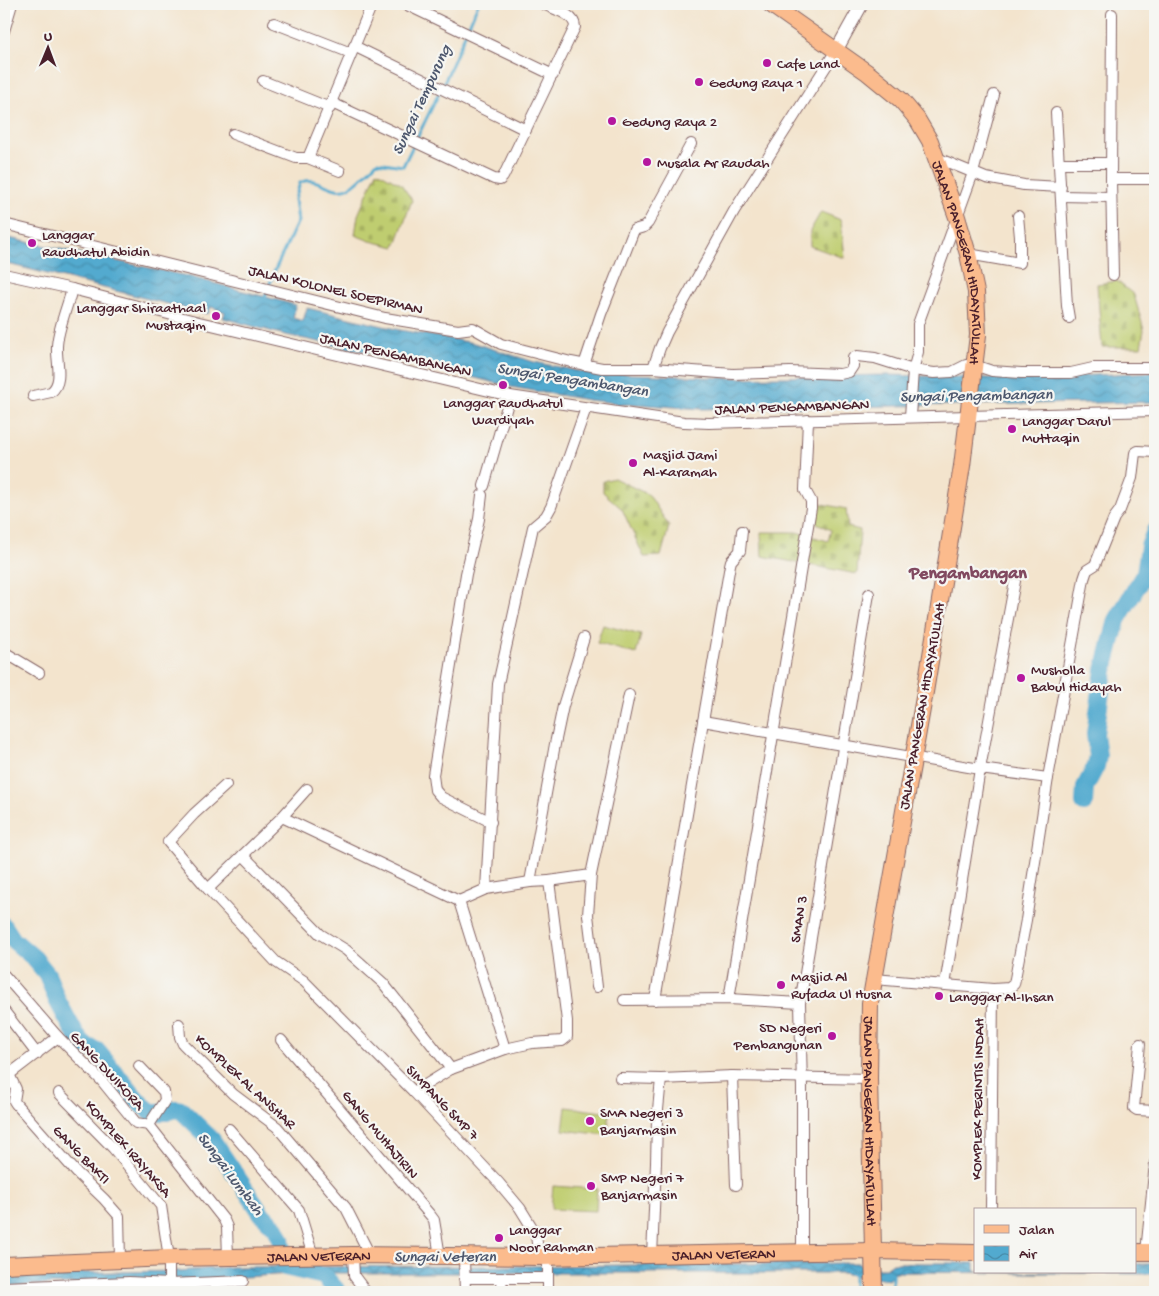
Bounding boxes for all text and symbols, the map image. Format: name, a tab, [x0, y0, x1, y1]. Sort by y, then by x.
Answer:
north arrow	[22, 22, 72, 72]
text: U	[44, 29, 52, 46]
water label: Sungai Tempurung	[389, 42, 457, 158]
place label: Cafe Land	[777, 56, 840, 74]
marker: Cafe Land	[761, 57, 773, 69]
place label: Gedung Raya 1	[709, 75, 803, 93]
marker: Gedung Raya 1	[693, 76, 705, 88]
place label: Gedung Raya 2	[622, 114, 717, 132]
marker: Gedung Raya 2	[606, 115, 618, 127]
place label: Musala Ar Raudah	[657, 155, 770, 173]
marker: Musala Ar Raudah	[641, 156, 653, 168]
street label: JALAN PANGERAN HIDAYATULLAH	[927, 159, 985, 366]
place label: Langgar Raudhatul Abidin	[42, 227, 150, 262]
marker: Langgar Raudhatul Abidin	[26, 237, 38, 249]
street label: JALAN KOLONEL SOEPIRMAN	[247, 262, 425, 320]
place label: Langgar Shiraathaal Mustaqim	[76, 300, 206, 335]
marker: Langgar Shiraathaal Mustaqim	[210, 310, 222, 322]
street label: JALAN PENGAMBANGAN	[318, 330, 473, 382]
water label: Sungai Pengambangan	[496, 360, 650, 403]
marker: Langgar Raudhatul Wardiyah	[497, 379, 509, 391]
water label: Sungai Pengambangan	[900, 387, 1053, 408]
place label: Langgar Raudhatul Wardiyah	[443, 395, 563, 430]
street label: JALAN PENGAMBANGAN	[714, 396, 870, 420]
place label: Langgar Darul Muttaqin	[1022, 413, 1111, 448]
marker: Langgar Darul Muttaqin	[1006, 423, 1018, 435]
place label: Masjid Jami Al-Karamah	[643, 447, 717, 482]
marker: Masjid Jami Al-Karamah	[627, 457, 639, 469]
district label: Pengambangan	[908, 564, 1027, 585]
street label: JALAN PANGERAN HIDAYATULLAH	[896, 601, 950, 811]
place label: Musholla Babul Hidayah	[1030, 662, 1122, 697]
marker: Musholla Babul Hidayah	[1015, 672, 1027, 684]
street label: SMAN 3	[787, 894, 813, 944]
place label: Masjid Al Rufada Ul Husna	[791, 969, 892, 1004]
marker: Masjid Al Rufada Ul Husna	[775, 979, 787, 991]
place label: Langgar Al-Ihsan	[949, 989, 1054, 1007]
marker: Langgar Al-Ihsan	[933, 990, 945, 1002]
street label: JALAN PANGERAN HIDAYATULLAH	[858, 1016, 879, 1227]
street label: KOMPLEK PERINTIS INDAH	[969, 1017, 989, 1180]
place label: SD Negeri Pembangunan	[733, 1020, 822, 1055]
street label: GANG DWIKORA	[65, 1028, 148, 1115]
marker: SD Negeri Pembangunan	[826, 1030, 838, 1042]
street label: KOMPLEK AL ANSHAR	[190, 1031, 300, 1135]
street label: SIMPANG SMP 7	[401, 1062, 483, 1146]
street label: GANG MUHAJIRIN	[337, 1087, 422, 1184]
street label: KOMPLEK IRAYAKSA	[80, 1097, 175, 1202]
place label: SMA Negeri 3 Banjarmasin	[599, 1105, 684, 1140]
marker: SMA Negeri 3 Banjarmasin	[584, 1115, 596, 1127]
street label: GANG BAKTI	[48, 1122, 113, 1189]
water label: Sungai Lumbah	[192, 1130, 267, 1220]
place label: SMP Negeri 7 Banjarmasin	[600, 1170, 685, 1205]
marker: SMP Negeri 7 Banjarmasin	[585, 1180, 597, 1192]
legend	[974, 1208, 1136, 1274]
place label: Langgar Noor Rahman	[509, 1222, 594, 1257]
text: Jalan	[1019, 1222, 1054, 1240]
marker: Langgar Noor Rahman	[493, 1232, 505, 1244]
street label: JALAN VETERAN	[672, 1246, 776, 1266]
text: Air	[1019, 1246, 1038, 1264]
street label: JALAN VETERAN	[267, 1248, 371, 1267]
water label: Sungai Veteran	[394, 1249, 496, 1268]

